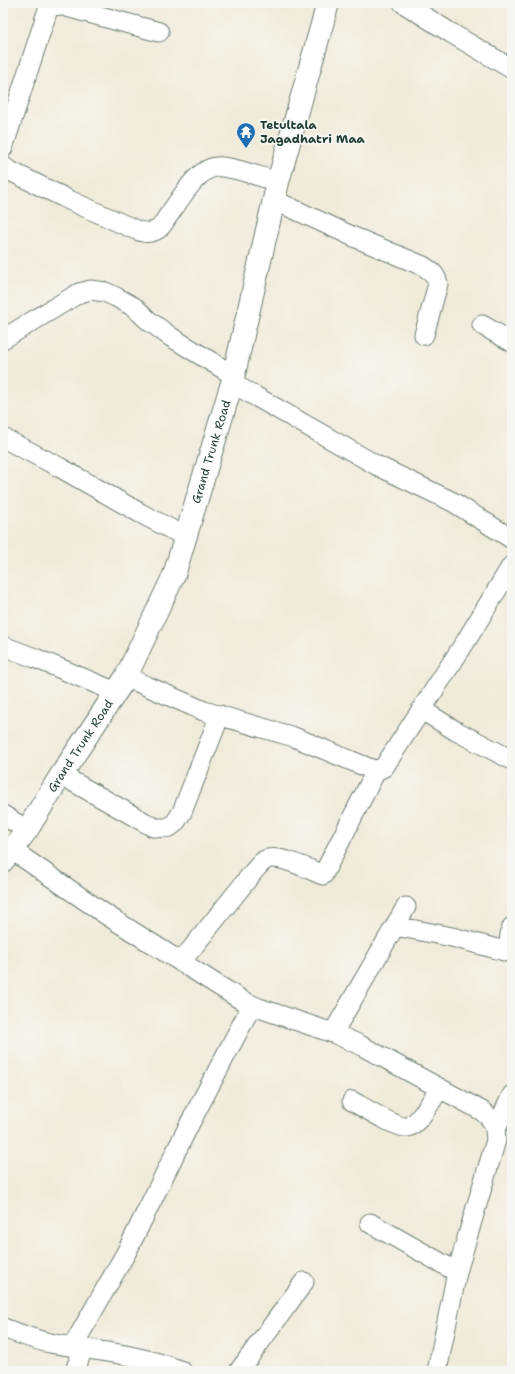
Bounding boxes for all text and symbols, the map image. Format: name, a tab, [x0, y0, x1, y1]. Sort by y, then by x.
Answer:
place label: Tetultala Jagadhatri Maa	[260, 117, 366, 147]
temple icon: Tetultala Jagadhatri Maa	[235, 121, 257, 149]
street label: Grand Trunk Road	[188, 398, 235, 505]
street label: Grand Trunk Road	[44, 696, 117, 795]

